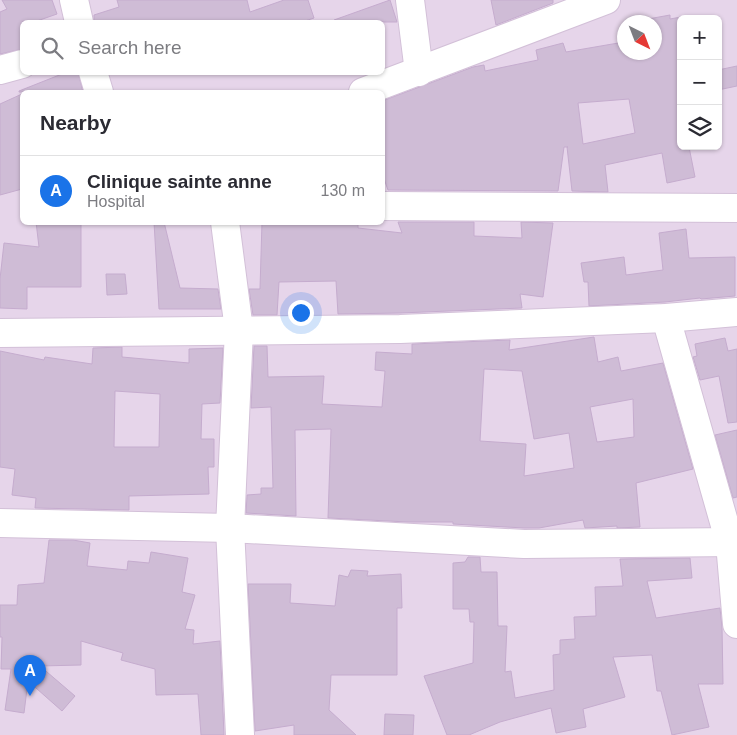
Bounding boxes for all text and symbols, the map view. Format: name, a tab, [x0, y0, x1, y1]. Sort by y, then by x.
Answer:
north arrow	[617, 15, 662, 60]
map controls	[677, 15, 722, 150]
button: +	[677, 15, 722, 60]
search box	[20, 20, 385, 75]
icon: search	[38, 34, 66, 62]
text: Search here	[78, 37, 182, 58]
button: −	[677, 60, 722, 105]
button: layers	[677, 105, 722, 150]
text: Nearby	[40, 111, 111, 134]
text: Clinique sainte anne	[87, 171, 272, 192]
text: A	[50, 182, 62, 199]
text: 130 m	[321, 182, 365, 199]
text: Hospital	[87, 193, 145, 210]
your location	[288, 300, 314, 326]
pin: A	[14, 655, 46, 696]

